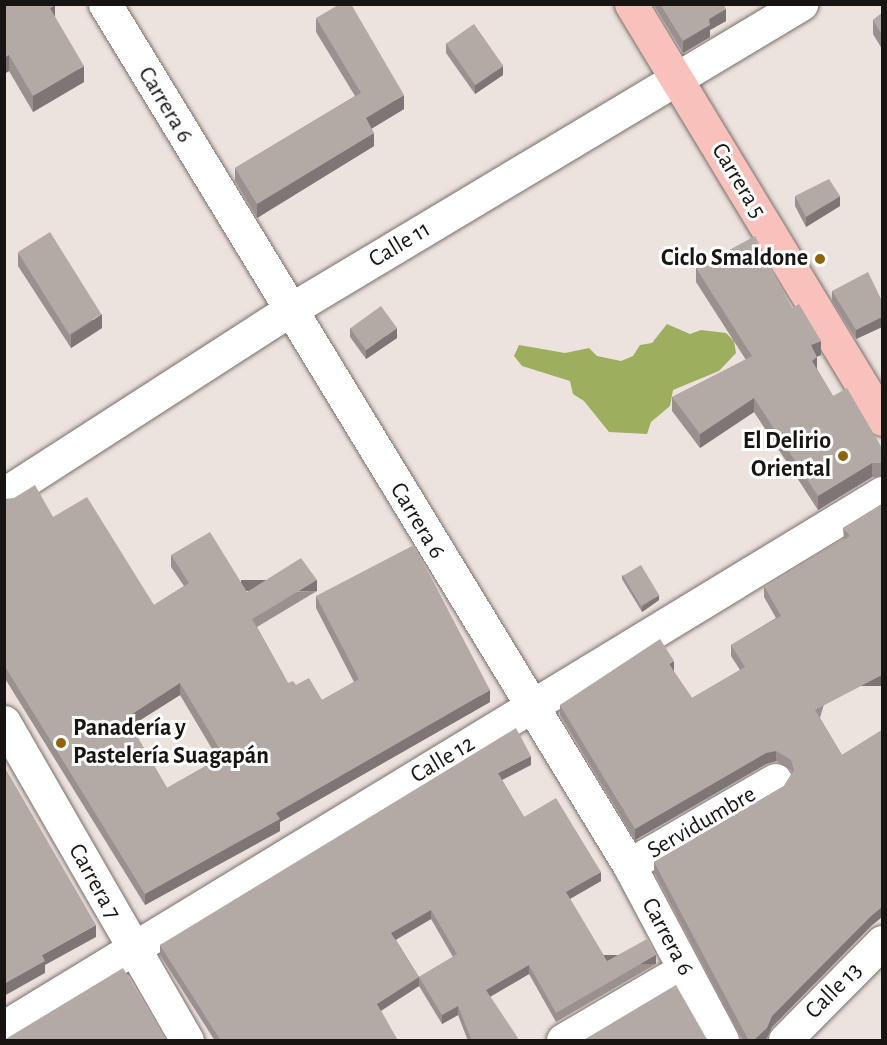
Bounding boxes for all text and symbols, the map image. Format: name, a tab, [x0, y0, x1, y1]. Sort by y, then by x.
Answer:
street label: Carrera 6	[131, 62, 199, 148]
street label: Carrera 5	[704, 138, 772, 224]
street label: Calle 11	[364, 215, 436, 275]
place label: Ciclo Smaldone	[661, 245, 808, 273]
marker: Ciclo Smaldone	[813, 252, 827, 266]
place label: El Delirio Oriental	[743, 428, 831, 484]
marker: El Delirio Oriental	[836, 449, 850, 463]
street label: Carrera 6	[383, 478, 451, 564]
place label: Panadería y Pastelería Suagapán	[73, 715, 269, 771]
street label: Calle 12	[406, 730, 480, 790]
marker: Panadería y Pastelería Suagapán	[54, 736, 68, 750]
street label: Servidumbre	[643, 780, 761, 866]
street label: Carrera 7	[61, 839, 127, 925]
street label: Carrera 6	[635, 893, 699, 981]
street label: Calle 13	[800, 957, 868, 1025]

